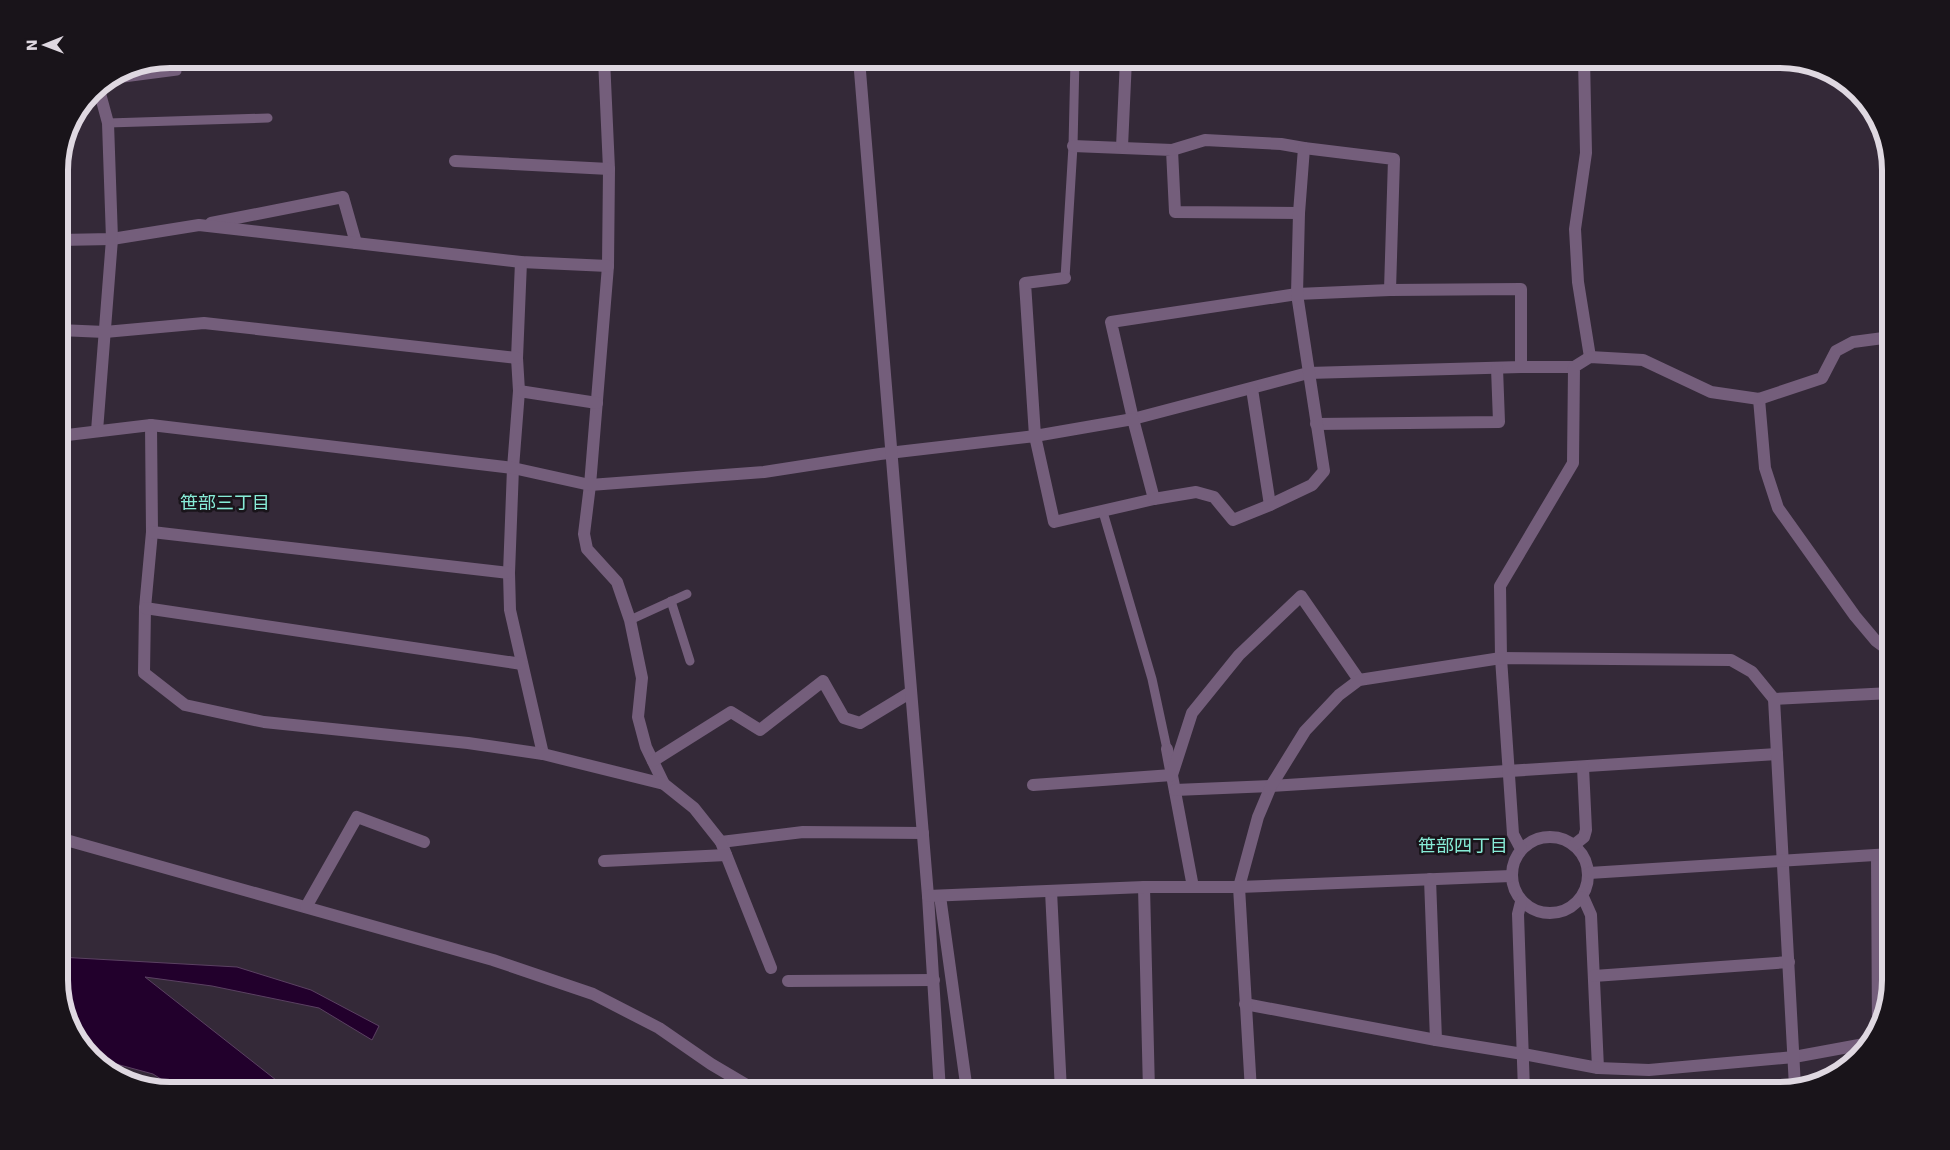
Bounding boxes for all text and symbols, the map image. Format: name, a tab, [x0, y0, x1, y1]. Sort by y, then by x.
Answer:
north arrow	[20, 20, 70, 70]
text: N	[24, 39, 40, 51]
district label: 笹部三丁目	[180, 492, 270, 513]
district label: 笹部四丁目	[1418, 835, 1508, 856]

